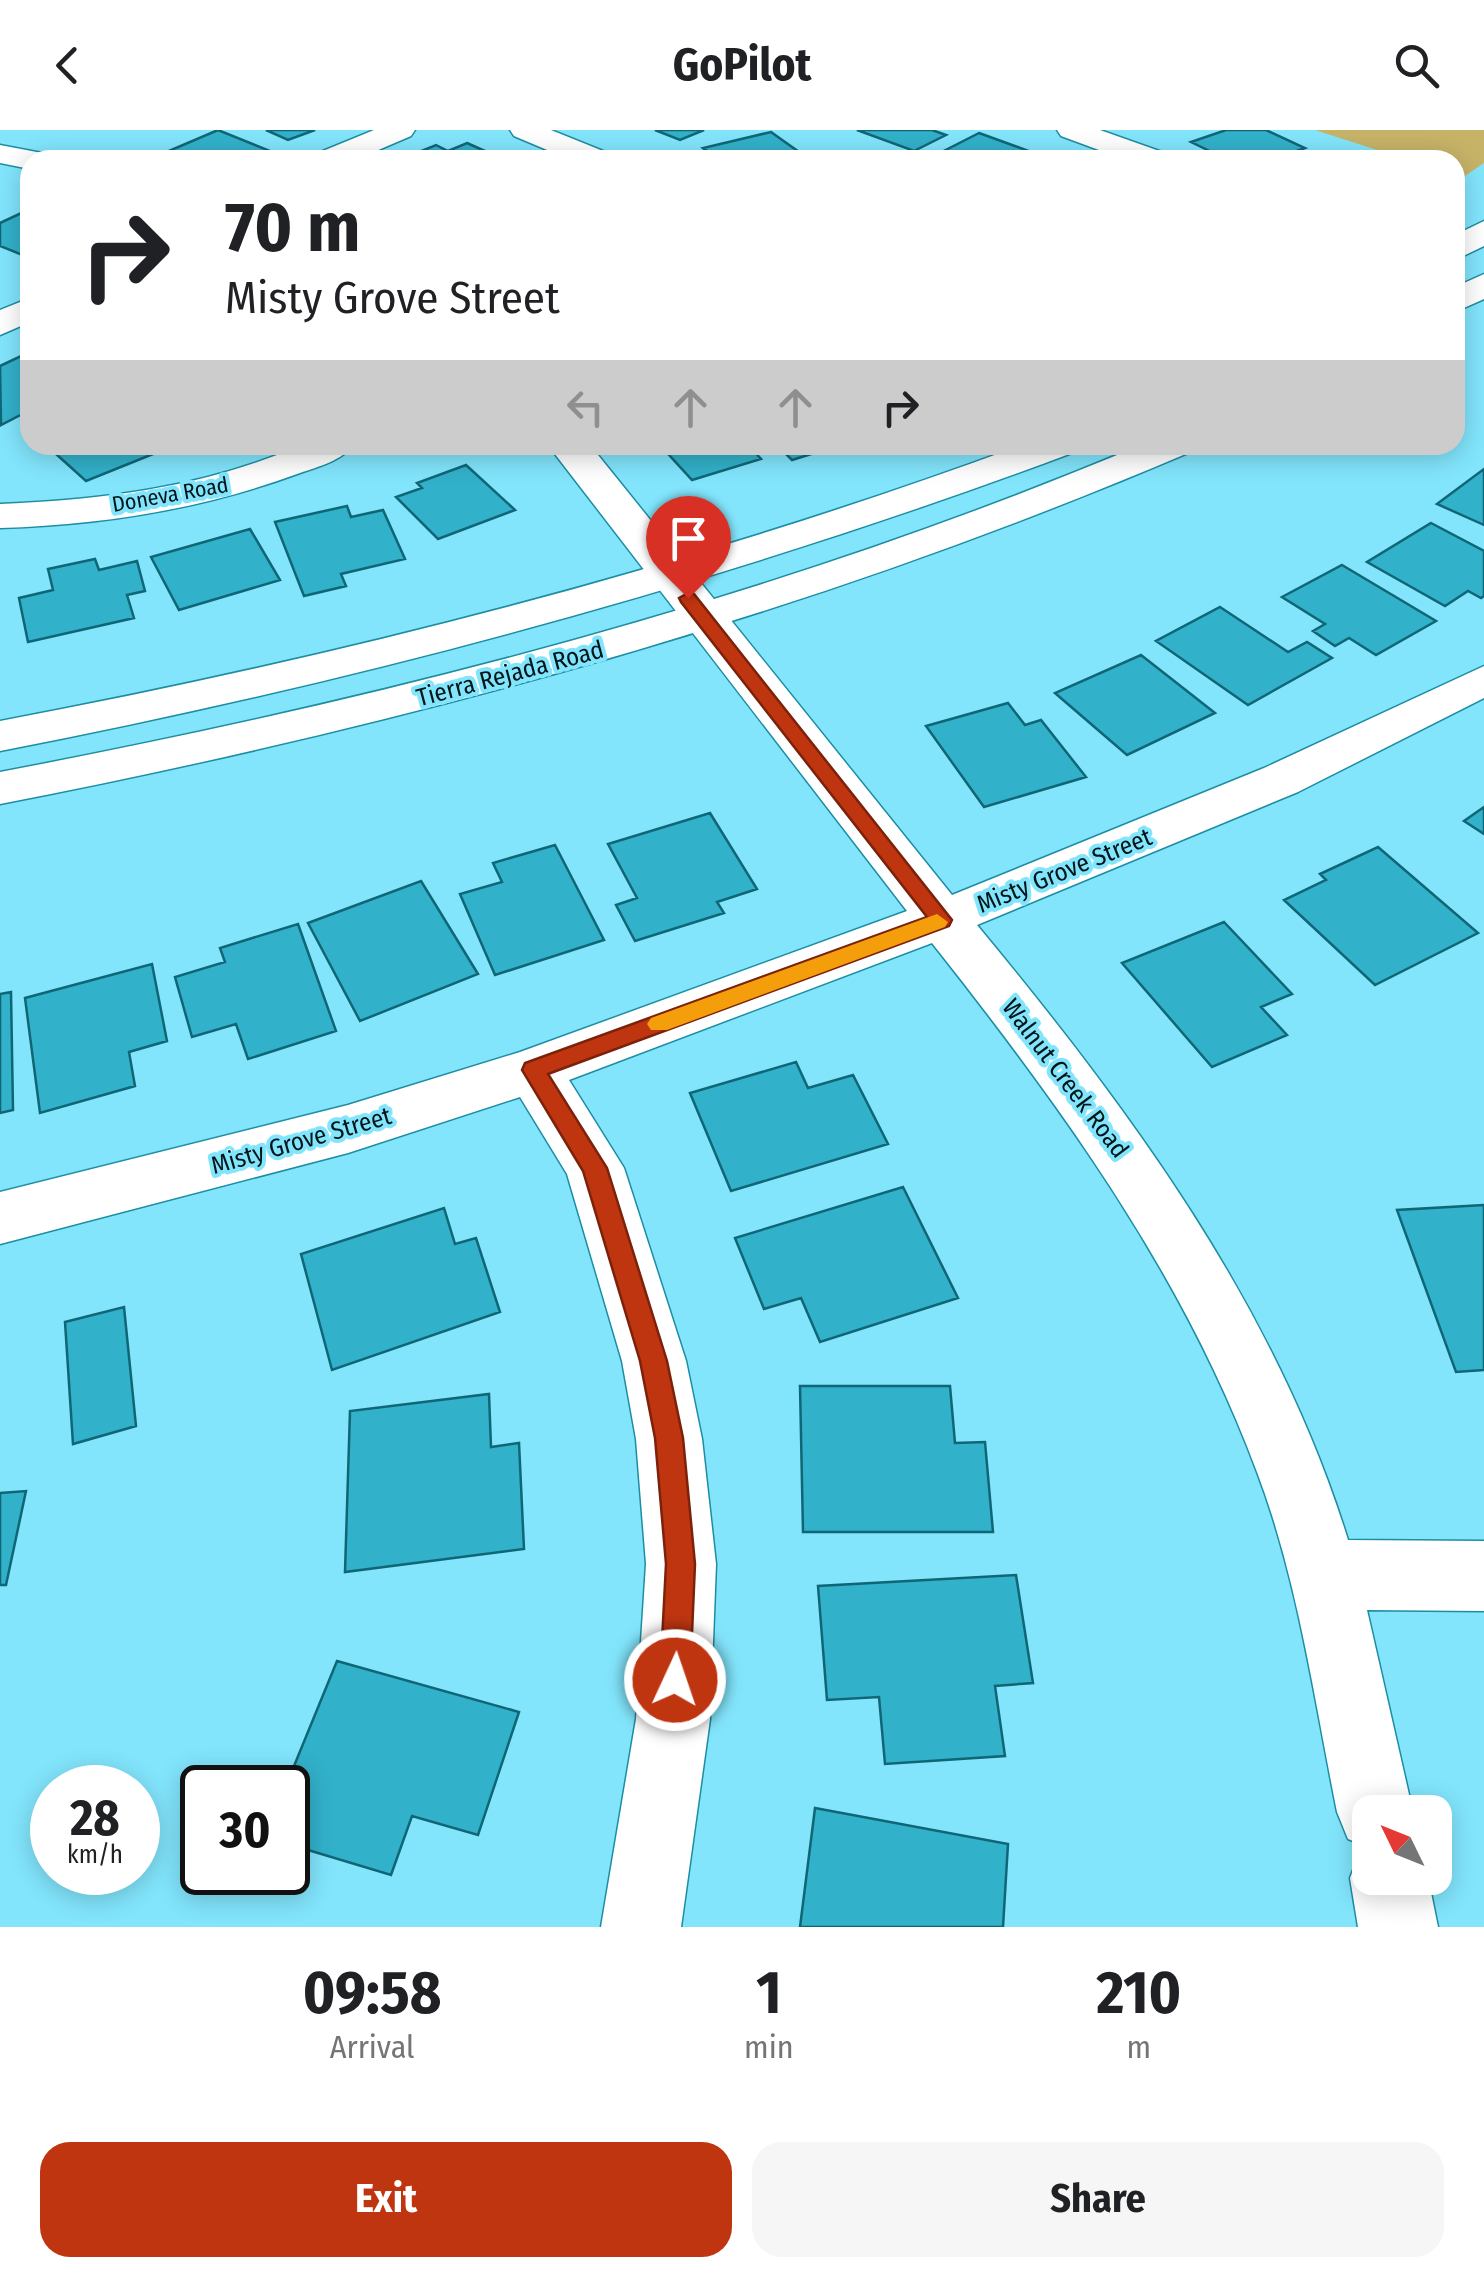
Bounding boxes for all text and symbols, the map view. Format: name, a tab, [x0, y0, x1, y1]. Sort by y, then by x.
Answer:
icon: back	[40, 38, 95, 93]
text: GoPilot	[673, 38, 811, 92]
icon: search	[1389, 38, 1444, 93]
text: 70 m	[225, 186, 360, 270]
icon: right	[60, 190, 190, 320]
text: Misty Grove Street	[225, 271, 560, 325]
icon: left	[558, 380, 613, 435]
icon: ahead	[663, 380, 718, 435]
icon: ahead	[768, 380, 823, 435]
icon: right	[873, 380, 928, 435]
street label: Doneva Road	[110, 471, 230, 518]
pin	[646, 496, 731, 599]
icon: arrive	[661, 511, 716, 566]
street label: Tierra Rejada Road	[413, 635, 607, 713]
street label: Misty Grove Street	[973, 822, 1157, 920]
street label: Walnut Creek Road	[996, 993, 1135, 1164]
street label: Misty Grove Street	[208, 1101, 396, 1181]
position arrow	[623, 1628, 727, 1732]
speed limit sign: 30	[180, 1765, 310, 1895]
text: 28	[70, 1788, 120, 1848]
north arrow	[1352, 1795, 1452, 1895]
map controls	[1352, 1795, 1452, 1895]
text: km/h	[67, 1840, 123, 1870]
text: 09:58	[303, 1957, 441, 2029]
text: 1	[756, 1957, 782, 2029]
text: 210	[1096, 1957, 1181, 2029]
text: Arrival	[330, 2028, 414, 2066]
text: min	[744, 2028, 794, 2066]
text: m	[1127, 2028, 1151, 2066]
button: Exit	[40, 2142, 732, 2257]
button: Share	[752, 2142, 1444, 2257]

